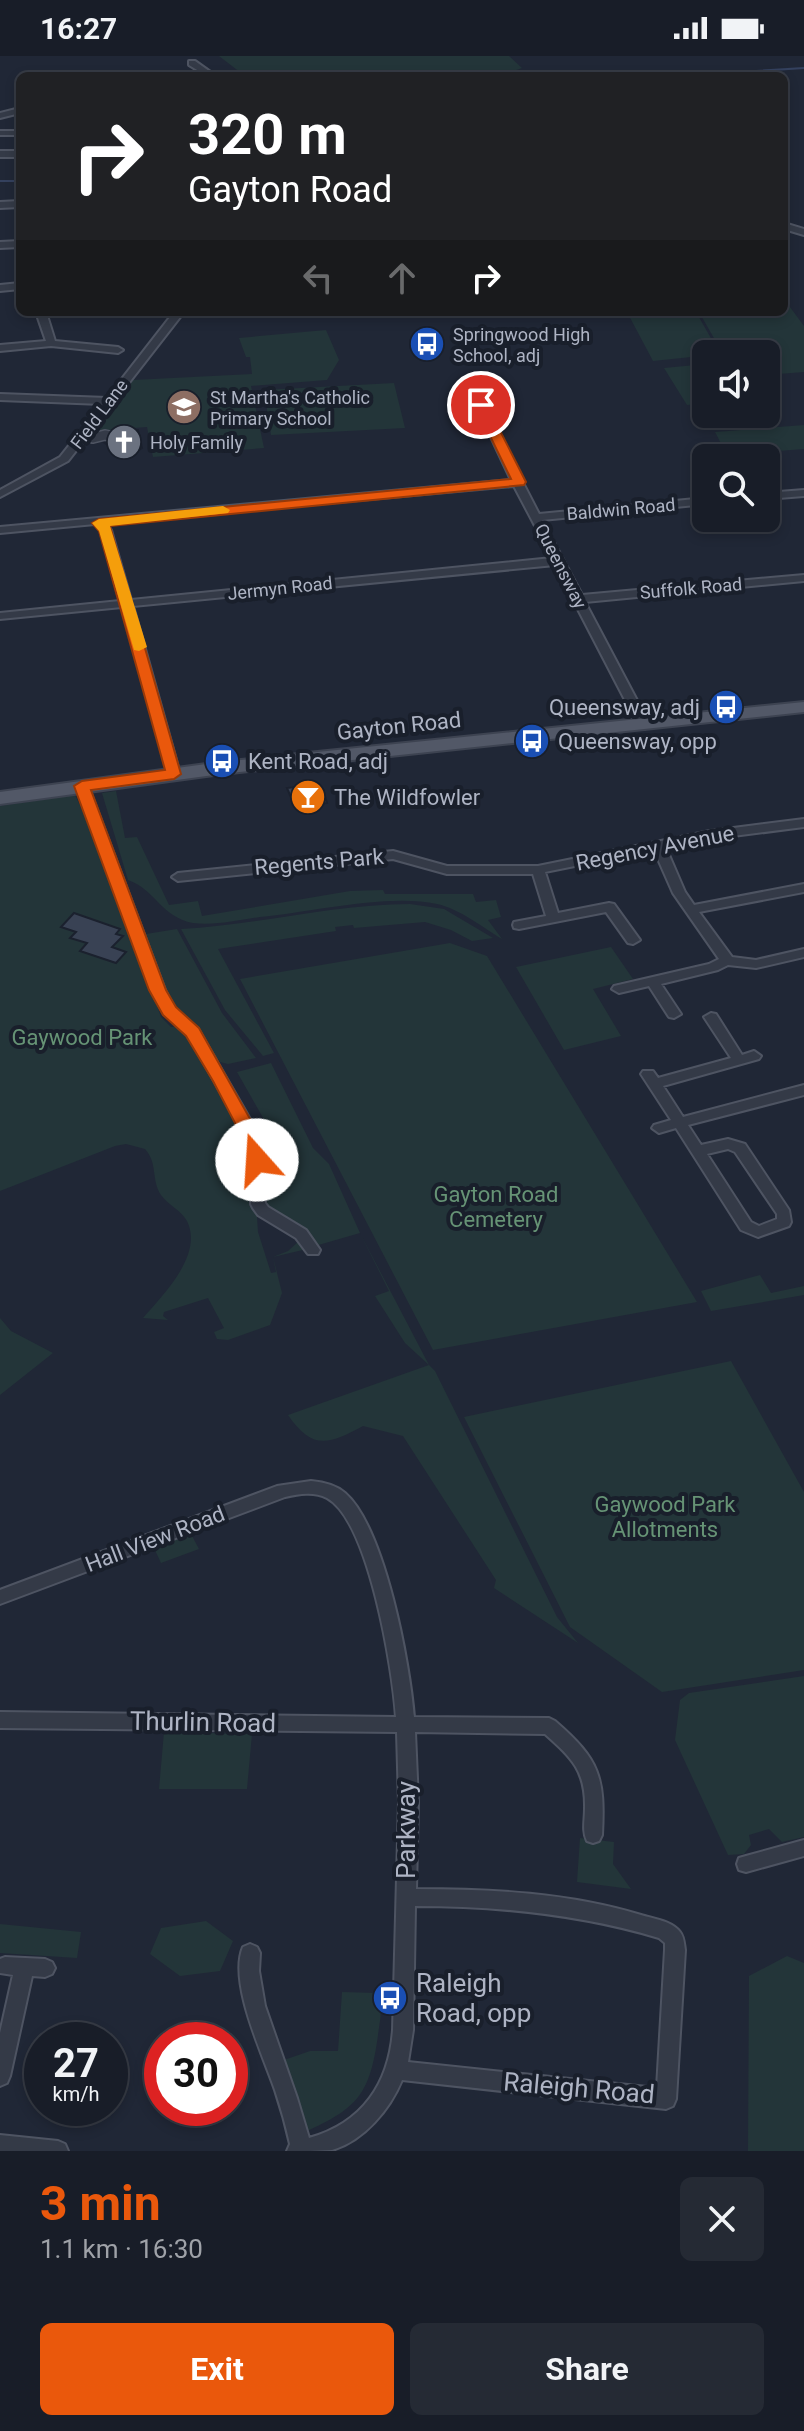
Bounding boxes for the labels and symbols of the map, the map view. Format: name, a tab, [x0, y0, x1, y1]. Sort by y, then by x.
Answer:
place label: Springwood High School, adj	[453, 324, 590, 366]
bus stop icon: Springwood High School, adj	[408, 325, 446, 363]
pin	[447, 371, 515, 439]
street label: Field Lane	[66, 375, 132, 453]
place label: St Martha's Catholic Primary School	[210, 387, 370, 429]
school or university icon: St Martha's Catholic Primary School	[165, 388, 203, 426]
church icon: Holy Family	[105, 423, 143, 461]
place label: Holy Family	[150, 432, 243, 453]
street label: Baldwin Road	[566, 494, 676, 524]
street label: Queensway	[531, 520, 592, 612]
street label: Jermyn Road	[226, 572, 334, 604]
street label: Suffolk Road	[639, 573, 743, 603]
bus stop icon: Queensway, adj	[707, 688, 745, 726]
place label: Queensway, adj	[549, 695, 700, 720]
street label: Gayton Road	[336, 707, 462, 745]
bus stop icon: Queensway, opp	[513, 722, 551, 760]
place label: Queensway, opp	[558, 729, 717, 754]
bus stop icon: Kent Road, adj	[203, 742, 241, 780]
place label: Kent Road, adj	[248, 749, 388, 774]
bar icon: The Wildfowler	[289, 778, 327, 816]
place label: The Wildfowler	[334, 785, 481, 810]
street label: Regency Avenue	[574, 820, 736, 876]
street label: Regents Park	[253, 844, 386, 880]
park label: Gaywood Park	[11, 1025, 153, 1050]
position arrow	[215, 1118, 299, 1202]
park label: Gayton Road Cemetery	[434, 1182, 558, 1232]
park label: Gaywood Park Allotments	[594, 1492, 736, 1542]
street label: Hall View Road	[82, 1501, 228, 1577]
street label: Thurlin Road	[130, 1706, 276, 1738]
street label: Parkway	[391, 1781, 421, 1879]
place label: Raleigh Road, opp	[416, 1968, 531, 2028]
bus stop icon: Raleigh Road, opp	[371, 1979, 409, 2017]
speed limit sign: 30	[144, 2022, 248, 2126]
street label: Raleigh Road	[502, 2066, 656, 2110]

